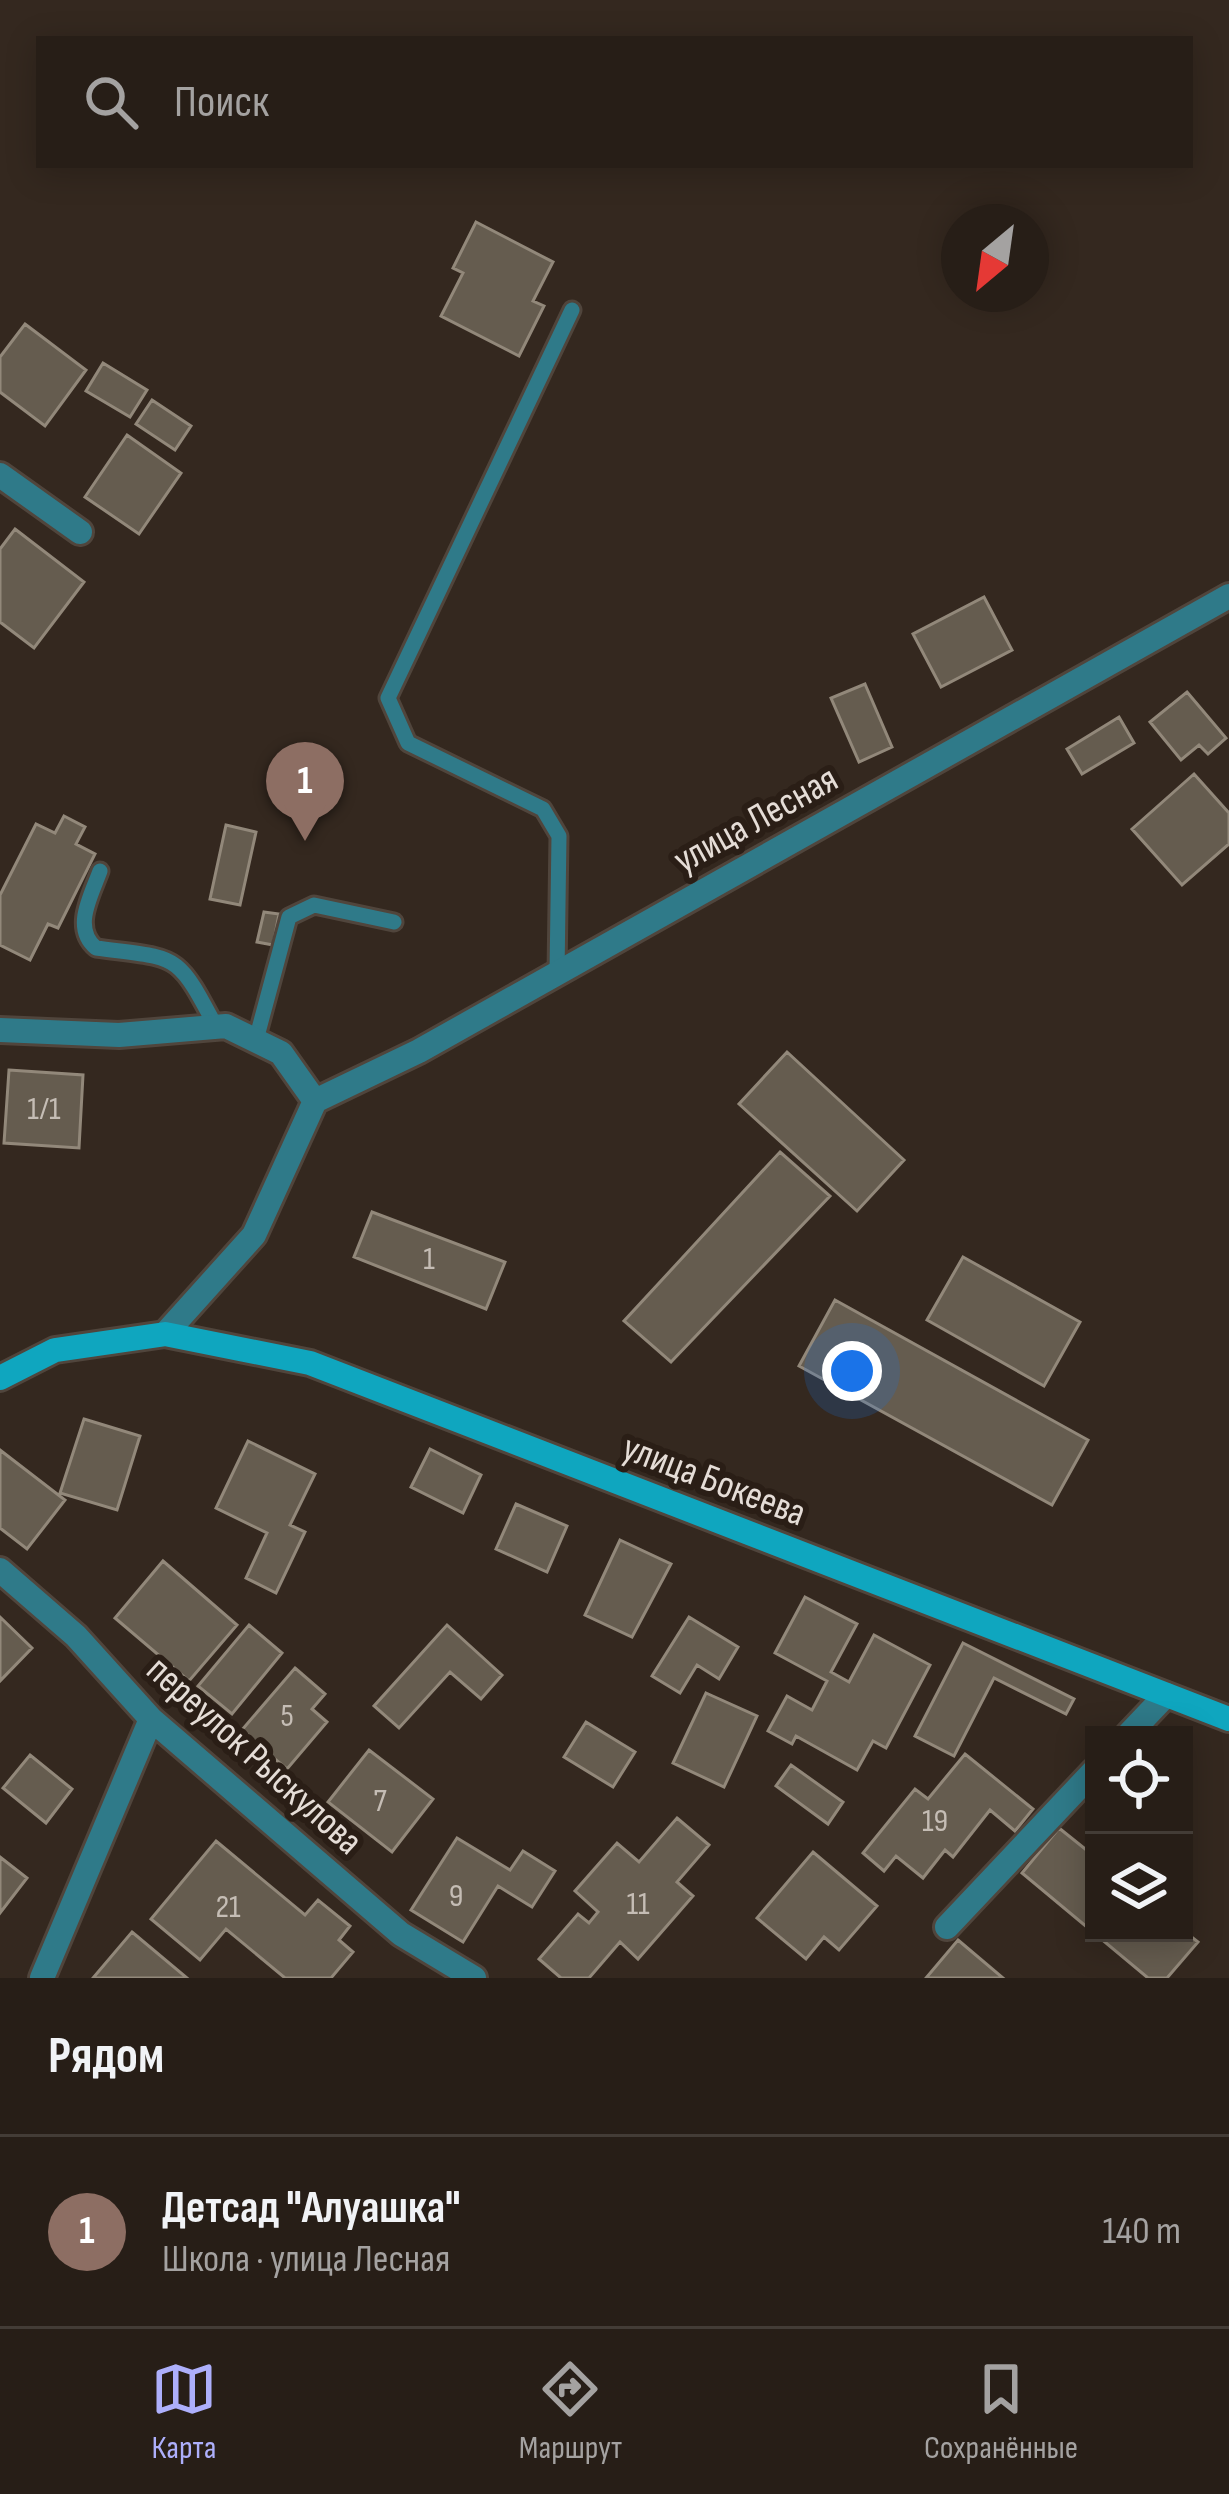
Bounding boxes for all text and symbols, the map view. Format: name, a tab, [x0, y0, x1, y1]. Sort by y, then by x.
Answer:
search box	[36, 36, 1193, 168]
icon: search	[78, 69, 144, 135]
text: Поиск	[174, 75, 269, 130]
north arrow	[941, 204, 1049, 312]
pin: 1	[266, 742, 344, 841]
street label: улица Лесная	[666, 756, 846, 884]
house number: 1/1	[27, 1089, 61, 1129]
house number: 1	[423, 1239, 435, 1279]
your location	[822, 1341, 882, 1401]
street label: улица Бокеева	[616, 1425, 812, 1537]
street label: переулок Рыскулова	[136, 1647, 372, 1865]
house number: 5	[280, 1696, 294, 1736]
map controls	[1085, 1726, 1193, 1942]
button: locate	[1085, 1726, 1193, 1834]
house number: 7	[373, 1781, 387, 1821]
house number: 19	[922, 1801, 948, 1841]
button: layers	[1085, 1834, 1193, 1942]
house number: 9	[449, 1876, 463, 1916]
house number: 11	[626, 1884, 650, 1924]
house number: 21	[215, 1887, 241, 1927]
text: Рядом	[48, 2026, 164, 2087]
text: Детсад "Алуашка"	[162, 2181, 461, 2236]
text: 1	[79, 2208, 95, 2255]
text: 140 m	[1102, 2208, 1181, 2255]
text: Школа · улица Лесная	[162, 2236, 450, 2283]
tab: Карта	[151, 2356, 217, 2468]
tab: Маршрут	[519, 2356, 622, 2468]
tab: Сохранённые	[924, 2356, 1078, 2468]

